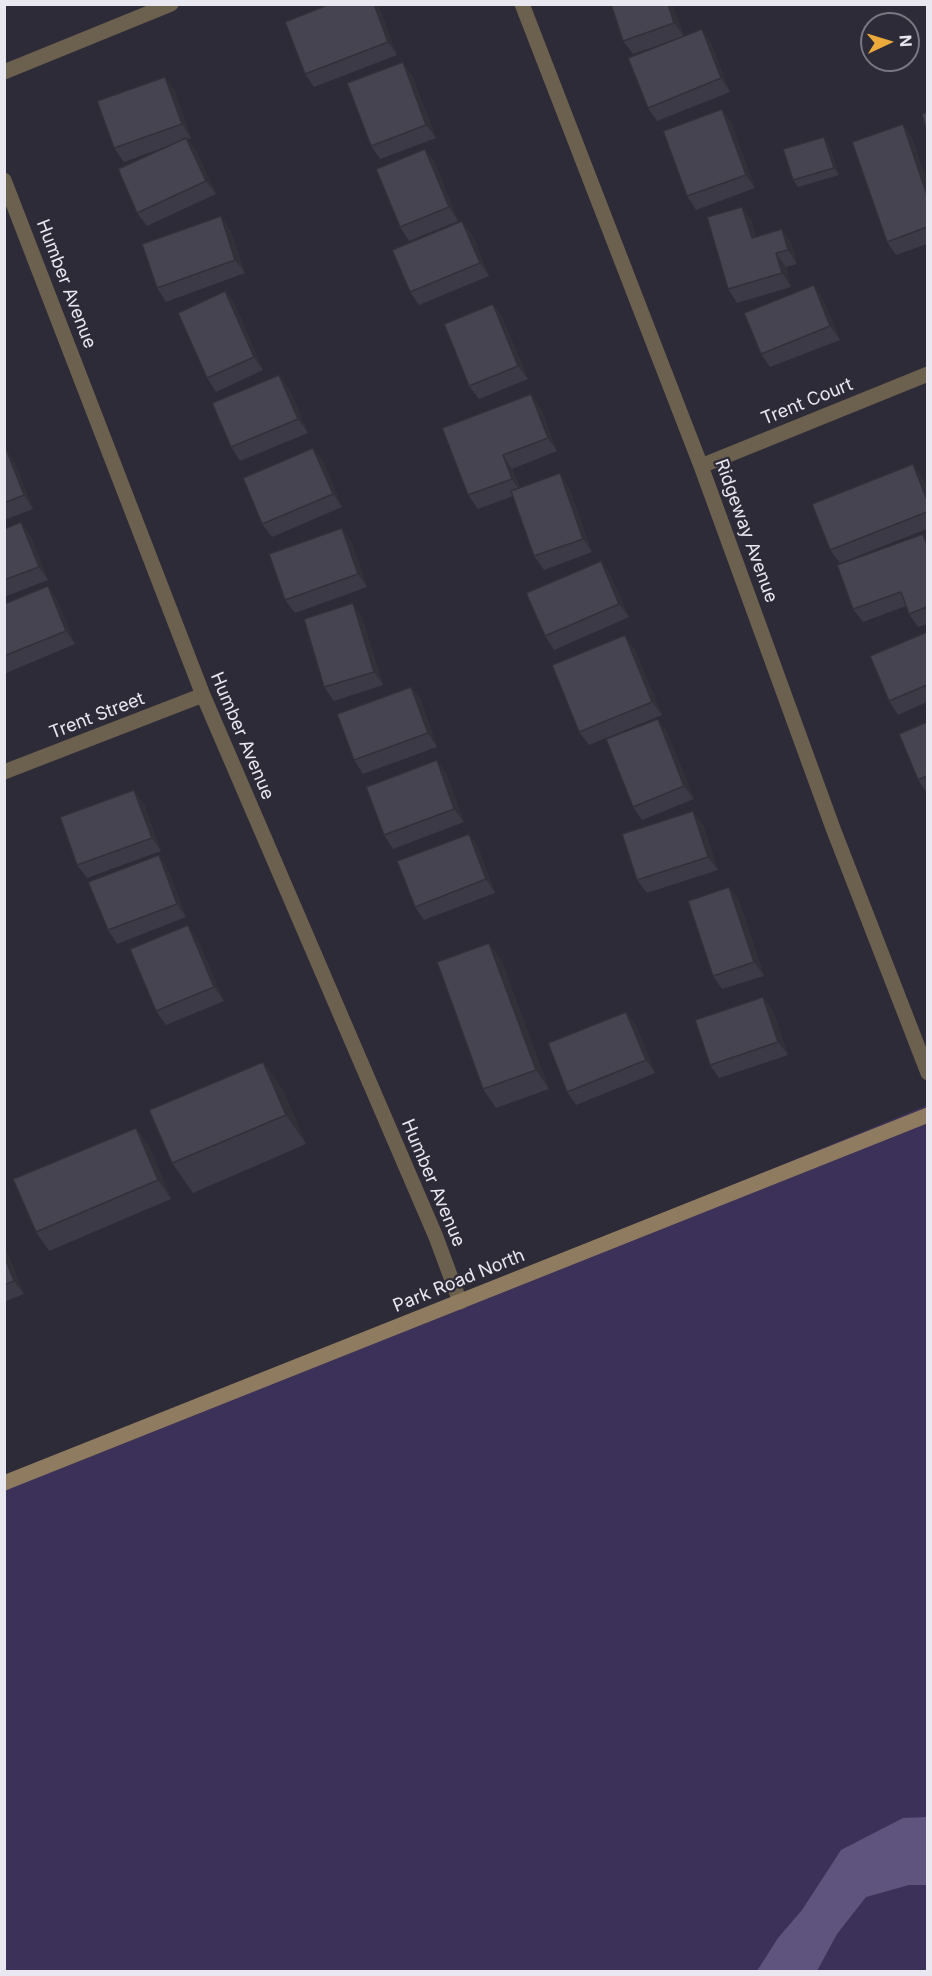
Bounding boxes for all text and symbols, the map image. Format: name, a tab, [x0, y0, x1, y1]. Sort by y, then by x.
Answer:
north arrow	[860, 12, 920, 72]
text: N	[896, 34, 916, 48]
street label: Humber Avenue	[31, 216, 101, 352]
street label: Trent Court	[758, 374, 856, 430]
street label: Ridgeway Avenue	[710, 456, 782, 606]
street label: Humber Avenue	[205, 669, 279, 803]
street label: Trent Street	[46, 688, 148, 744]
street label: Humber Avenue	[396, 1116, 470, 1250]
street label: Park Road North	[390, 1245, 528, 1317]

